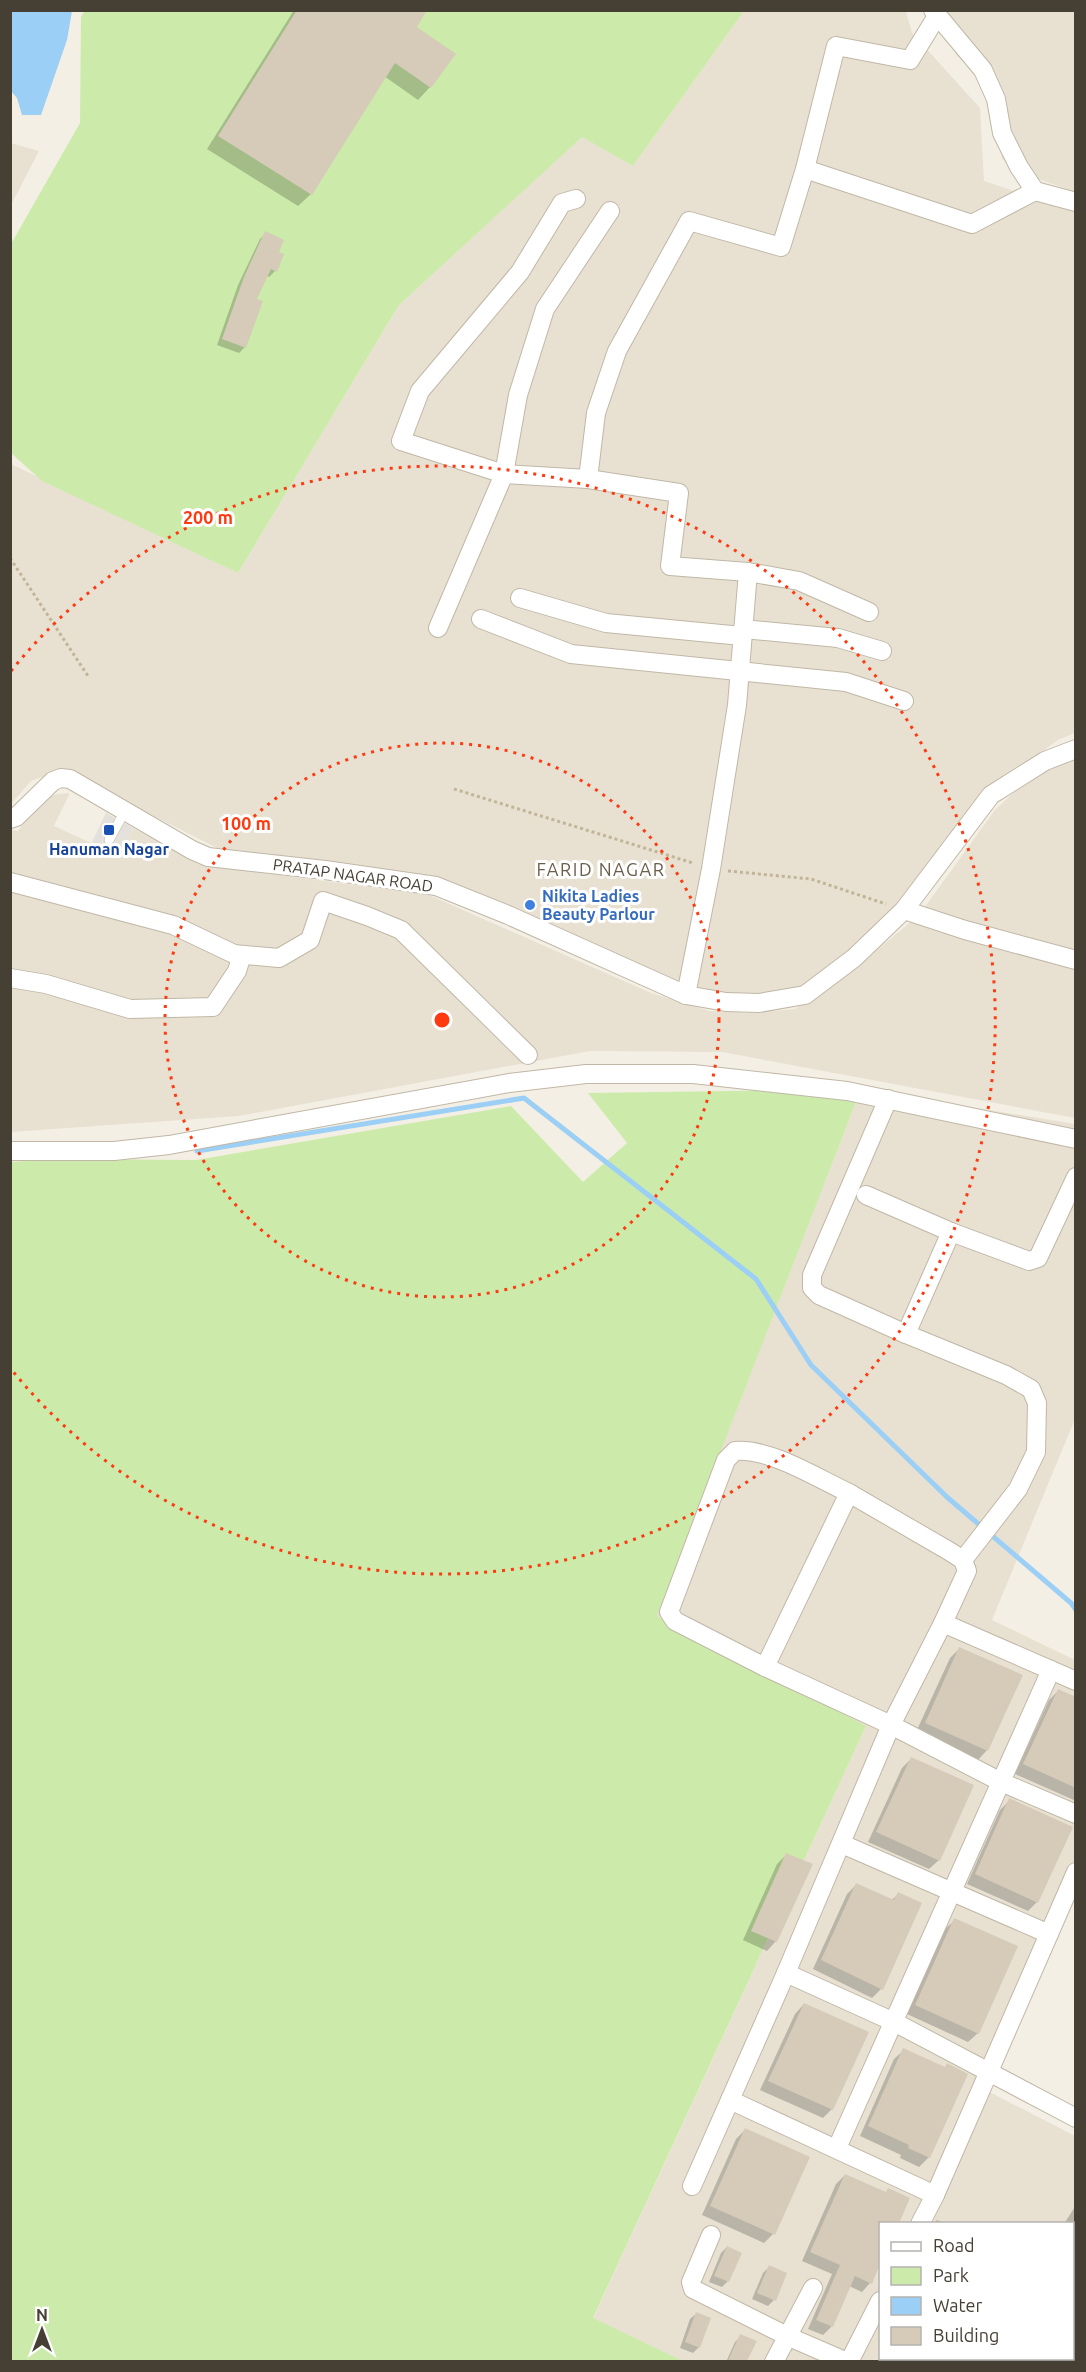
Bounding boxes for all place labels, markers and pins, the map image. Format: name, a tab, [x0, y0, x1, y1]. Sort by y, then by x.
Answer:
marker: Hanuman Nagar	[102, 823, 116, 837]
place label: Hanuman Nagar	[49, 840, 169, 858]
place label: Nikita Ladies Beauty Parlour	[542, 887, 655, 923]
marker: Nikita Ladies Beauty Parlour	[523, 898, 537, 912]
centre of rings	[432, 1010, 452, 1030]

